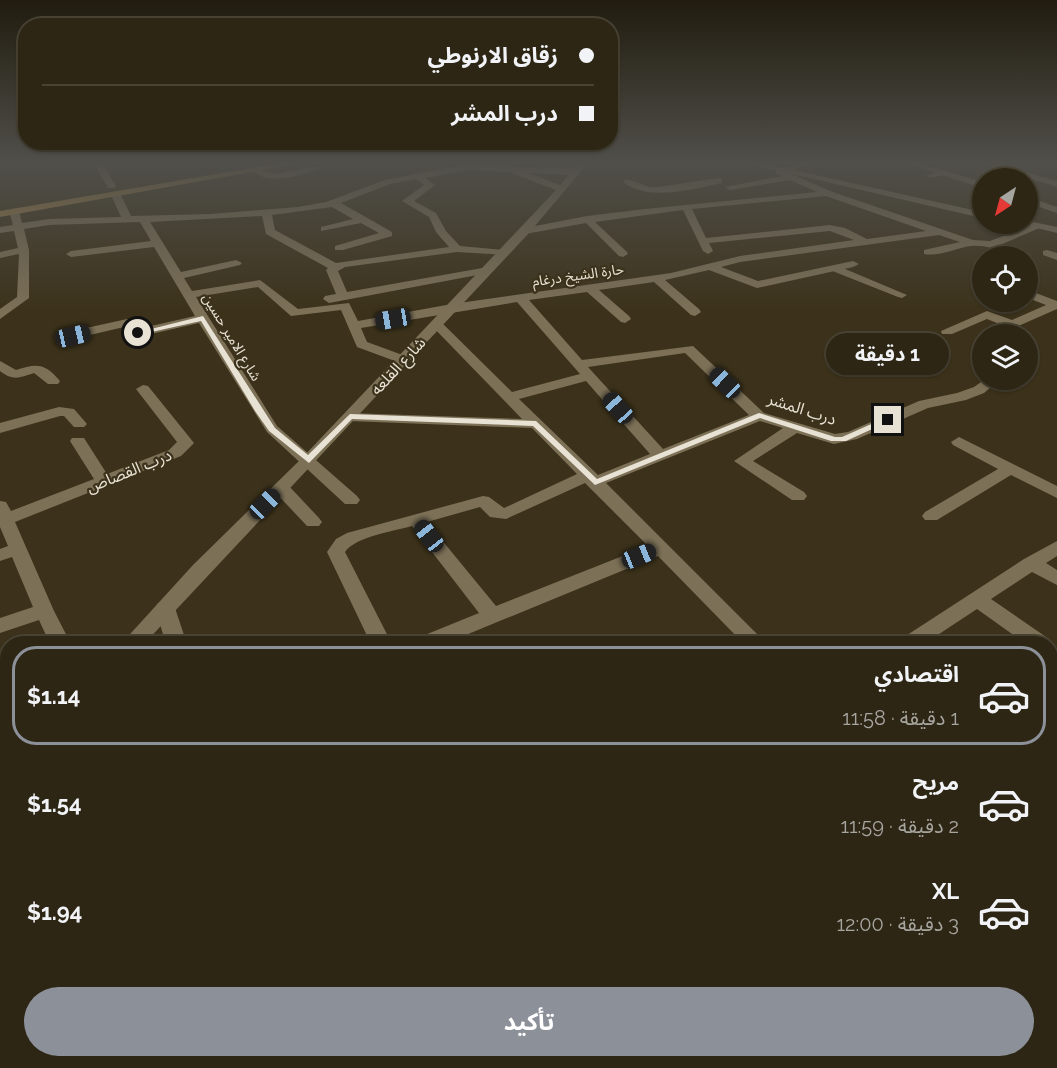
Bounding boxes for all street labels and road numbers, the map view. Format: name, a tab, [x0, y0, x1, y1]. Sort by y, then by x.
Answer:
street label: حارة الشيخ درغام	[531, 261, 625, 292]
street label: شارع الامير حسين	[197, 290, 265, 385]
street label: شارع القلعه	[366, 333, 432, 401]
street label: درب المشر	[765, 389, 839, 429]
street label: درب القصاص	[84, 445, 174, 497]

